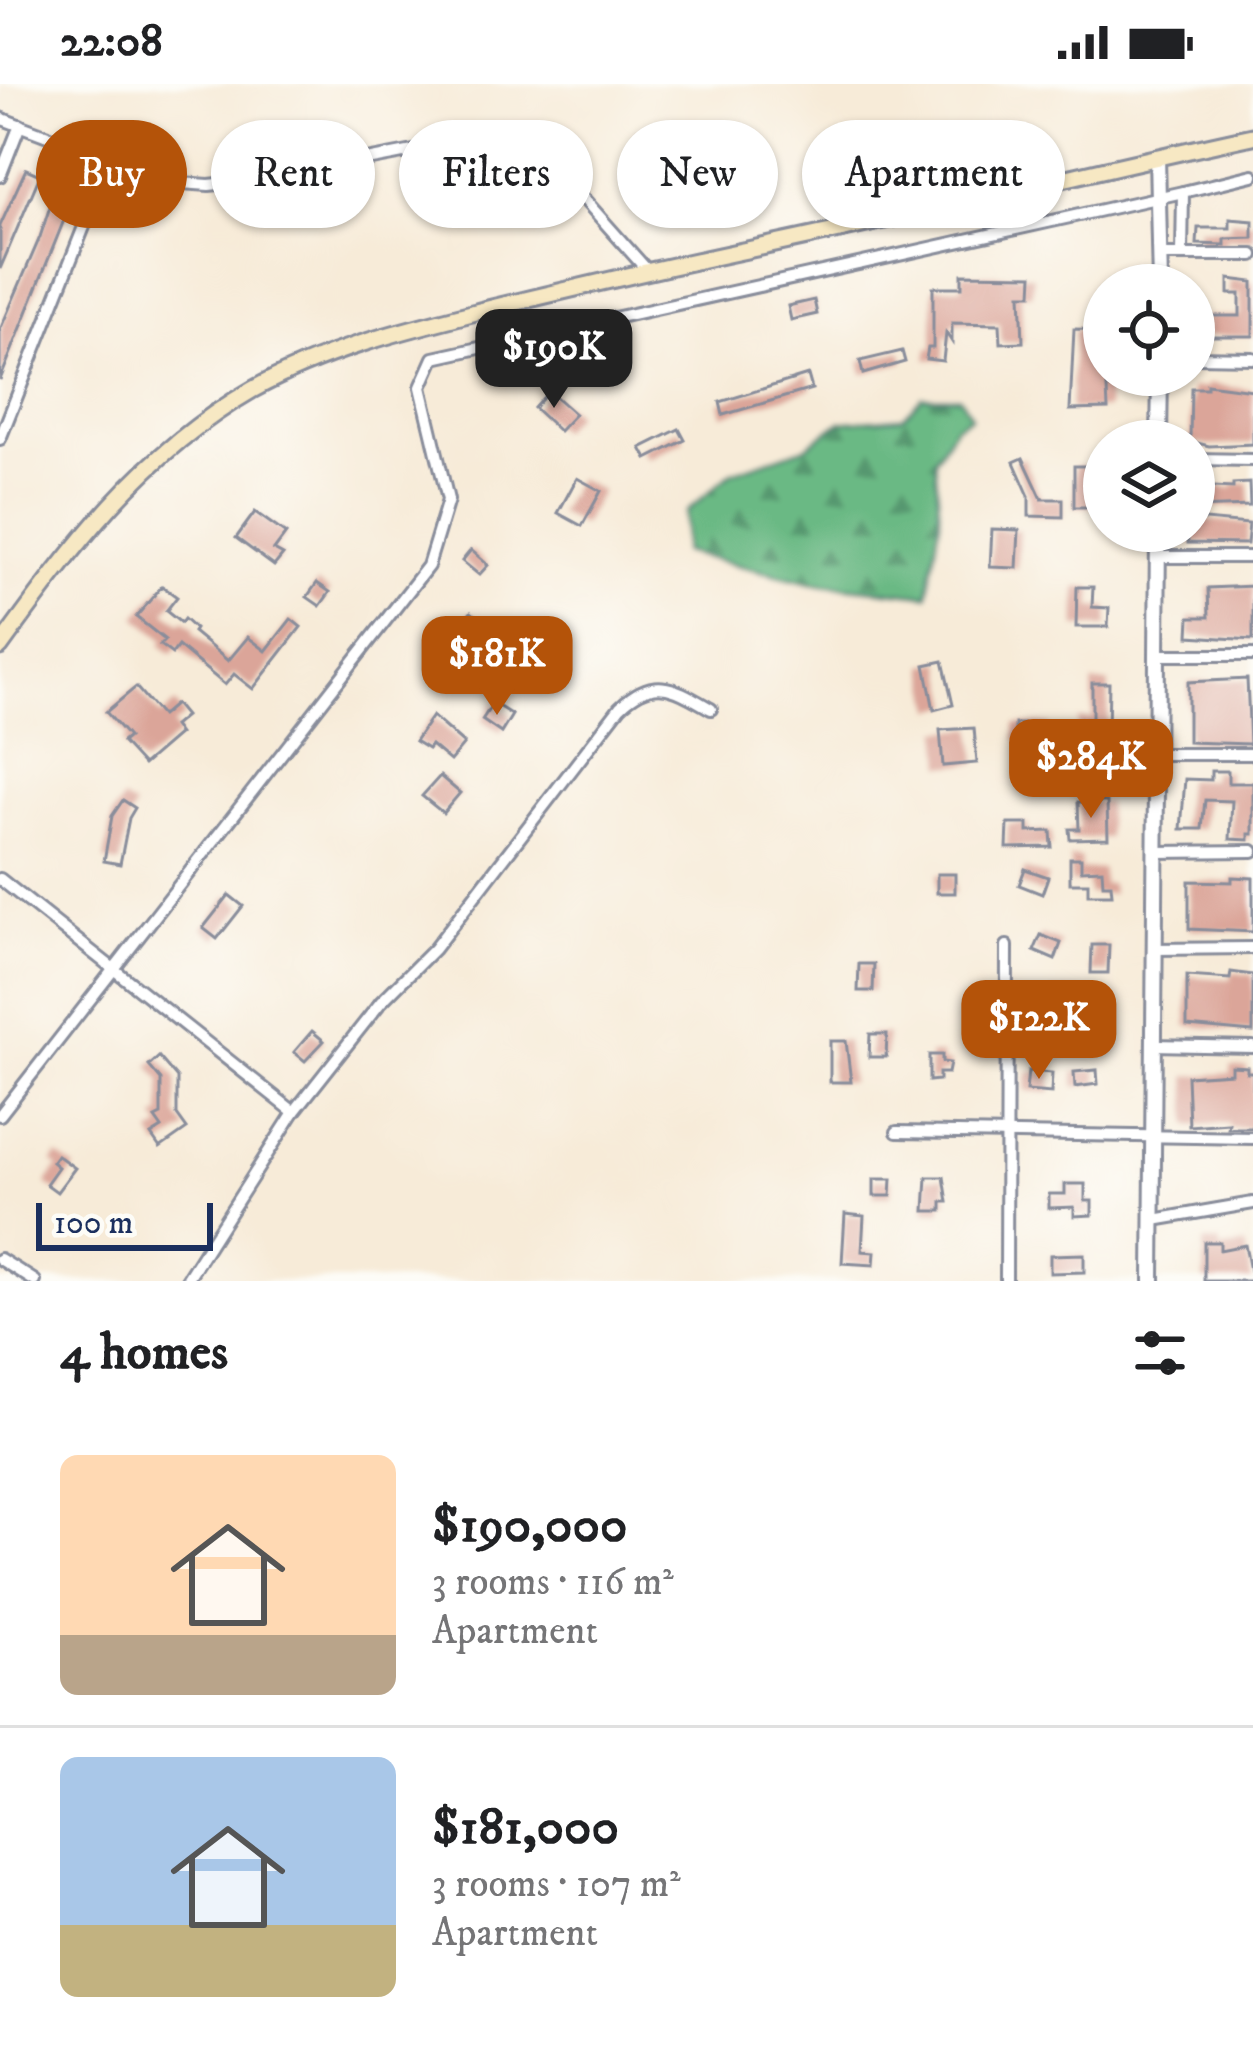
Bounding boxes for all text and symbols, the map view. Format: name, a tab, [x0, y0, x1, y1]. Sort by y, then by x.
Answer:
text: 22:08	[60, 14, 163, 70]
chip: Buy	[36, 120, 187, 228]
chip: Rent	[211, 120, 375, 228]
chip: Filters	[399, 120, 593, 228]
chip: New	[617, 120, 778, 228]
chip: Apartment	[802, 120, 1065, 228]
map controls	[1083, 264, 1215, 552]
button: locate	[1083, 264, 1215, 396]
pin: $190K	[470, 309, 638, 411]
text: $190K	[502, 323, 606, 372]
button: layers	[1083, 420, 1215, 552]
pin: $181K	[413, 616, 581, 718]
text: $181K	[449, 630, 545, 679]
pin: $284K	[1007, 719, 1175, 821]
text: $284K	[1036, 733, 1146, 782]
pin: $122K	[955, 980, 1123, 1082]
text: $122K	[988, 994, 1090, 1043]
scale bar	[36, 1197, 213, 1250]
text: 100 m	[54, 1203, 133, 1244]
icon: filters	[1127, 1320, 1193, 1386]
text: 4 homes	[60, 1321, 228, 1385]
text: $190,000	[432, 1494, 627, 1558]
icon: home	[156, 1503, 300, 1647]
text: 3 rooms · 116 m²	[432, 1558, 674, 1607]
text: Apartment	[432, 1607, 598, 1656]
text: $181,000	[432, 1796, 619, 1860]
icon: home	[156, 1805, 300, 1949]
text: 3 rooms · 107 m²	[432, 1860, 681, 1909]
text: Apartment	[432, 1909, 598, 1958]

